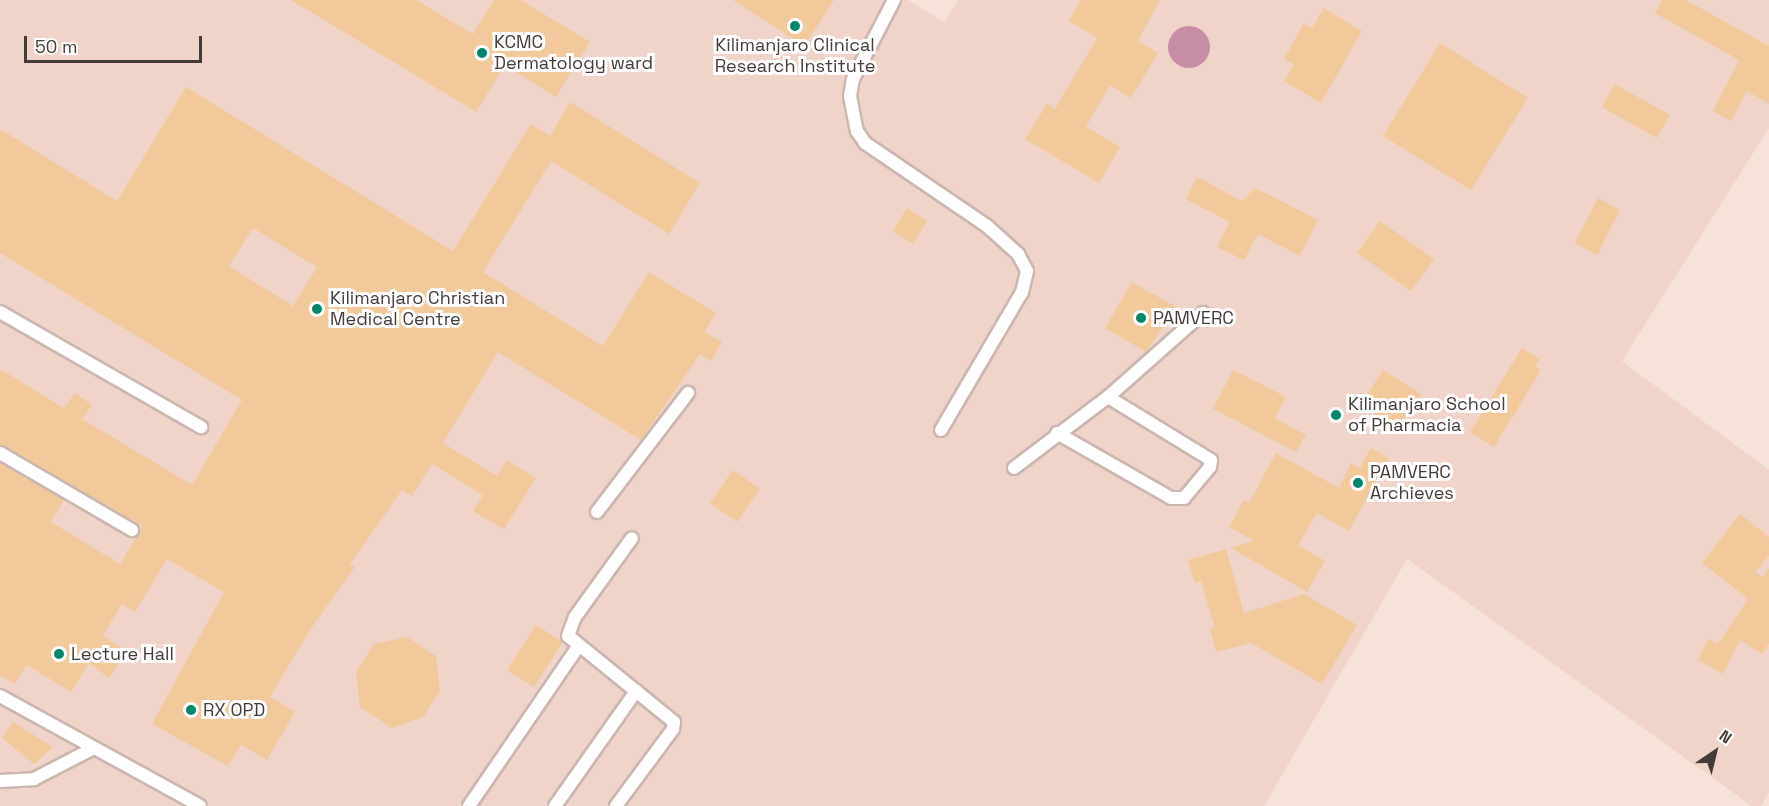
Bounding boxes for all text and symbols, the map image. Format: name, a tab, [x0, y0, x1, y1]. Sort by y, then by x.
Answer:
marker: Kilimanjaro Clinical Research Institute	[788, 19, 802, 33]
scale bar	[27, 24, 206, 62]
place label: KCMC Dermatology ward	[494, 32, 653, 74]
text: 50 m	[35, 35, 77, 58]
place label: Kilimanjaro Clinical Research Institute	[715, 35, 875, 78]
marker: KCMC Dermatology ward	[475, 46, 489, 60]
place label: Kilimanjaro Christian Medical Centre	[330, 288, 505, 330]
marker: Kilimanjaro Christian Medical Centre	[308, 300, 326, 318]
place label: PAMVERC	[1153, 307, 1234, 329]
marker: PAMVERC	[1134, 311, 1148, 325]
place label: Kilimanjaro School of Pharmacia	[1348, 394, 1506, 436]
marker: Kilimanjaro School of Pharmacia	[1329, 408, 1343, 422]
place label: PAMVERC Archieves	[1370, 462, 1454, 504]
marker: PAMVERC Archieves	[1351, 476, 1365, 490]
place label: Lecture Hall	[71, 643, 174, 665]
marker: Lecture Hall	[52, 647, 66, 661]
place label: RX OPD	[203, 699, 265, 721]
marker: RX OPD	[184, 703, 198, 717]
north arrow	[1685, 722, 1745, 782]
text: N	[1715, 725, 1736, 749]

